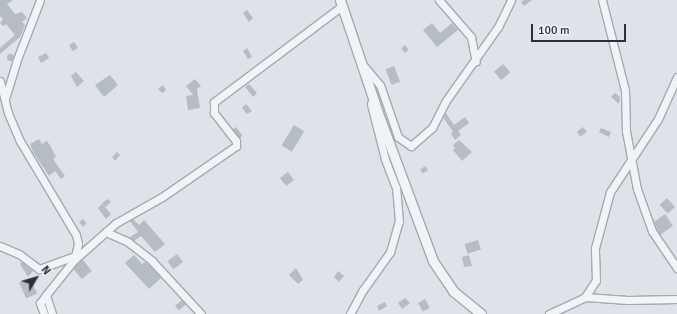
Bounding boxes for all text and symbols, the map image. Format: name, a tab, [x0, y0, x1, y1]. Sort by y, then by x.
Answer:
scale bar	[533, 16, 628, 42]
text: 100 m	[538, 23, 570, 38]
north arrow	[16, 258, 56, 298]
text: N	[38, 263, 53, 277]

